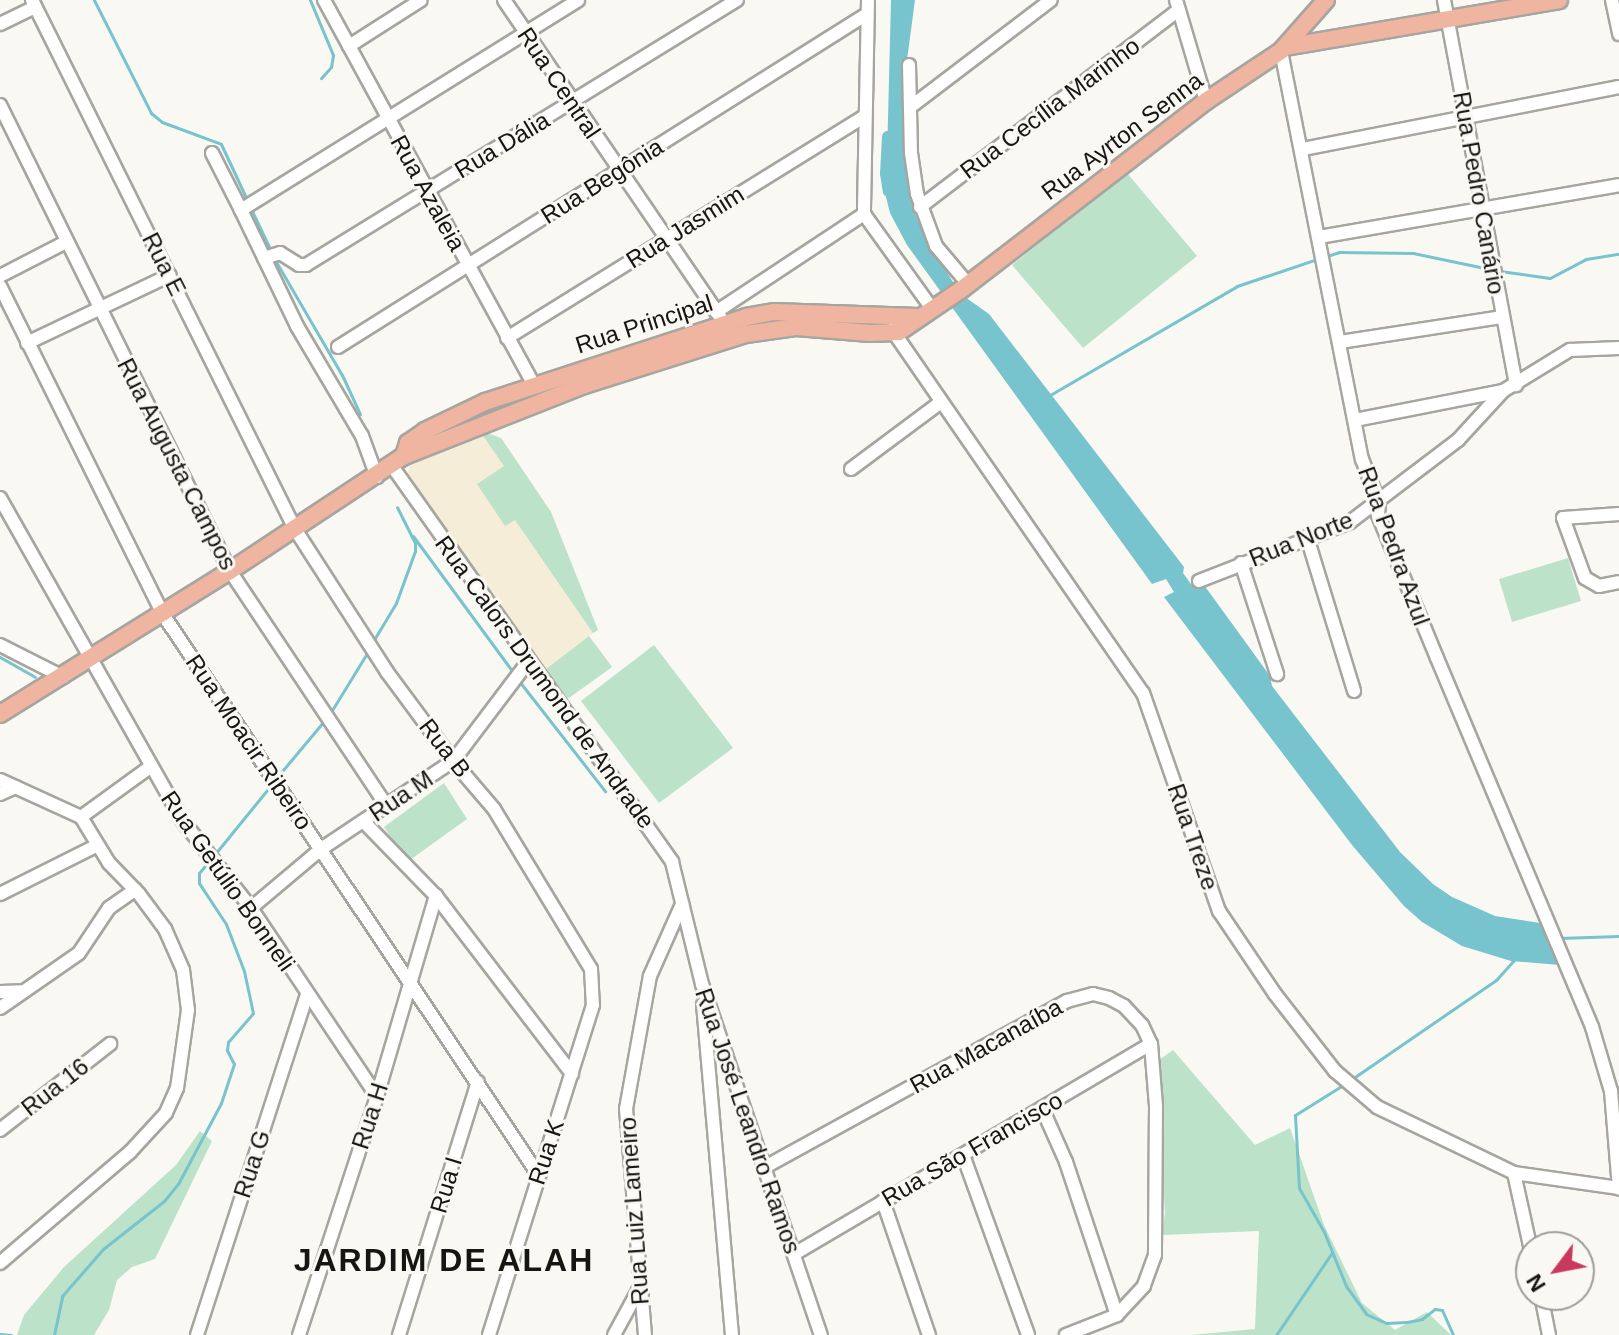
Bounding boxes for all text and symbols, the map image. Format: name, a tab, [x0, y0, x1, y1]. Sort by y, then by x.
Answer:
street label: Rua Central	[511, 22, 607, 144]
street label: Rua Cecília Marinho	[955, 31, 1145, 185]
street label: Rua Ayrton Senna	[1035, 66, 1209, 206]
street label: Rua Pedro Canário	[1447, 89, 1511, 297]
street label: Rua Dália	[449, 106, 555, 184]
street label: Rua Azaleia	[384, 129, 472, 257]
street label: Rua Begônia	[536, 132, 668, 230]
street label: Rua Jasmim	[621, 179, 749, 275]
street label: Rua E	[136, 228, 192, 300]
street label: Rua Principal	[572, 288, 716, 360]
street label: Rua Augusta Campos	[111, 353, 243, 575]
street label: Rua Pedra Azul	[1352, 462, 1436, 630]
street label: Rua Norte	[1245, 505, 1357, 573]
street label: Rua Calors Drumond de Andrade	[429, 529, 661, 835]
street label: Rua Moacir Ribeiro	[180, 649, 318, 835]
street label: Rua B	[413, 713, 477, 783]
street label: Rua M	[364, 764, 438, 828]
street label: Rua Treze	[1161, 780, 1225, 894]
street label: Rua Getúlio Bonneli	[155, 785, 301, 977]
street label: Rua José Leandro Ramos	[689, 984, 807, 1258]
street label: Rua Macanaíba	[905, 992, 1067, 1100]
street label: Rua 16	[16, 1052, 94, 1122]
street label: Rua H	[346, 1079, 394, 1153]
street label: Rua São Francisco	[876, 1086, 1068, 1212]
street label: Rua K	[522, 1116, 570, 1188]
street label: Rua Luiz Lameiro	[613, 1116, 655, 1306]
street label: Rua G	[228, 1127, 276, 1201]
street label: Rua I	[424, 1153, 468, 1217]
north arrow	[1515, 1231, 1595, 1311]
district label: JARDIM DE ALAH	[293, 1241, 595, 1279]
text: N	[1521, 1270, 1551, 1296]

